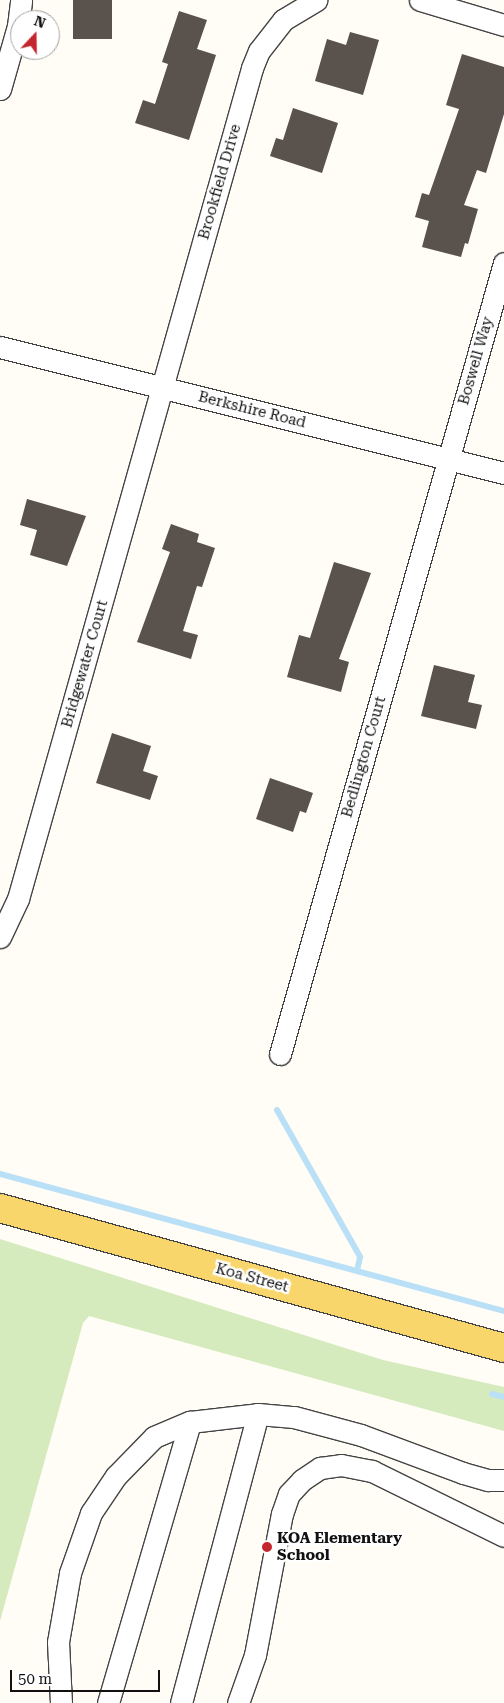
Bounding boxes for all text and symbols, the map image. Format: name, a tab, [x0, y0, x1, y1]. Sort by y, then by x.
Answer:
north arrow	[10, 10, 60, 60]
text: N	[32, 13, 48, 31]
street label: Brookfield Drive	[195, 122, 245, 242]
street label: Boswell Way	[455, 315, 497, 407]
street label: Berkshire Road	[196, 388, 308, 432]
street label: Bridgewater Court	[58, 598, 112, 730]
street label: Bedlington Court	[338, 694, 390, 820]
street label: Koa Street	[214, 1260, 290, 1296]
place label: KOA Elementary School	[277, 1529, 402, 1564]
marker: KOA Elementary School	[261, 1541, 273, 1553]
scale bar	[12, 1660, 162, 1692]
text: 50 m	[18, 1670, 52, 1688]

